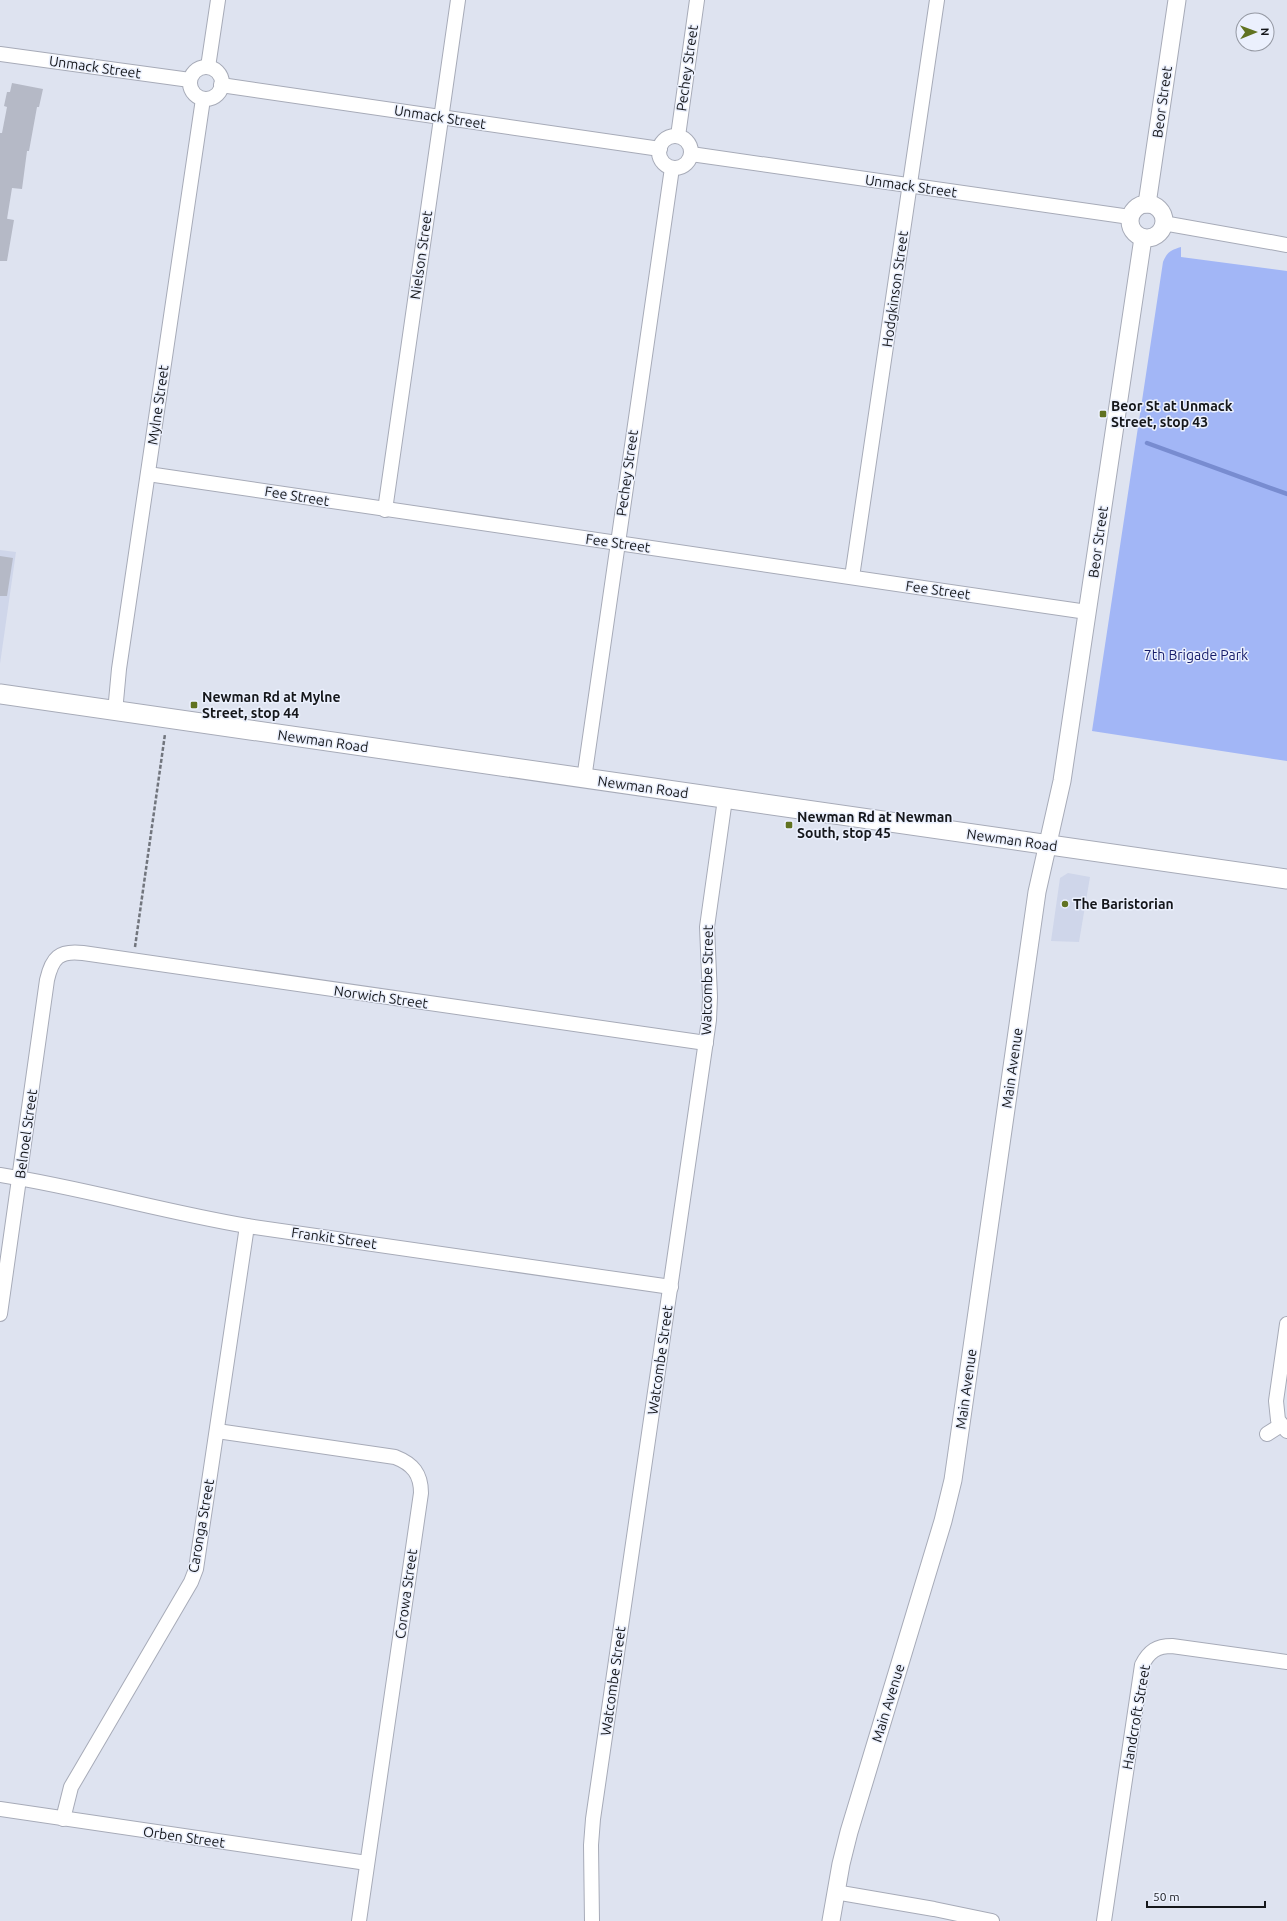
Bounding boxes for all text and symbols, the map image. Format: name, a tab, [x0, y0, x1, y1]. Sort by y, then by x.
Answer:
north arrow	[1235, 12, 1275, 52]
street label: Pechey Street	[673, 23, 701, 112]
text: N	[1259, 28, 1271, 36]
street label: Unmack Street	[48, 53, 143, 81]
street label: Beor Street	[1149, 65, 1175, 139]
street label: Unmack Street	[393, 102, 488, 132]
street label: Unmack Street	[864, 172, 959, 200]
street label: Nielson Street	[407, 209, 435, 300]
street label: Hodgkinson Street	[879, 229, 911, 348]
street label: Mylne Street	[144, 363, 172, 446]
place label: Beor St at Unmack Street, stop 43	[1111, 398, 1233, 430]
marker: Beor St at Unmack Street, stop 43	[1098, 409, 1108, 419]
street label: Pechey Street	[613, 428, 641, 517]
street label: Fee Street	[264, 483, 331, 509]
street label: Beor Street	[1085, 505, 1111, 579]
street label: Fee Street	[585, 531, 652, 556]
street label: Fee Street	[905, 578, 972, 603]
park label: 7th Brigade Park	[1144, 647, 1248, 663]
place label: Newman Rd at Mylne Street, stop 44	[202, 689, 341, 721]
marker: Newman Rd at Mylne Street, stop 44	[189, 700, 199, 710]
street label: Newman Road	[277, 727, 369, 755]
street label: Newman Road	[597, 773, 689, 801]
place label: Newman Rd at Newman South, stop 45	[797, 809, 953, 841]
marker: Newman Rd at Newman South, stop 45	[784, 820, 794, 830]
street label: Newman Road	[966, 826, 1058, 854]
place label: The Baristorian	[1073, 896, 1174, 912]
marker: The Baristorian	[1060, 899, 1070, 909]
street label: Watcombe Street	[698, 924, 716, 1035]
street label: Norwich Street	[333, 982, 430, 1012]
street label: Main Avenue	[998, 1027, 1026, 1109]
street label: Belnoel Street	[12, 1088, 40, 1180]
street label: Frankit Street	[290, 1224, 378, 1252]
street label: Watcombe Street	[644, 1304, 676, 1416]
street label: Main Avenue	[952, 1348, 980, 1430]
street label: Caronga Street	[185, 1477, 217, 1574]
street label: Corowa Street	[392, 1548, 420, 1640]
street label: Watcombe Street	[597, 1625, 629, 1737]
street label: Main Avenue	[868, 1662, 908, 1744]
street label: Handcroft Street	[1119, 1663, 1153, 1771]
street label: Orben Street	[142, 1823, 226, 1851]
scale bar	[1147, 1883, 1265, 1909]
text: 50 m	[1153, 1890, 1180, 1903]

